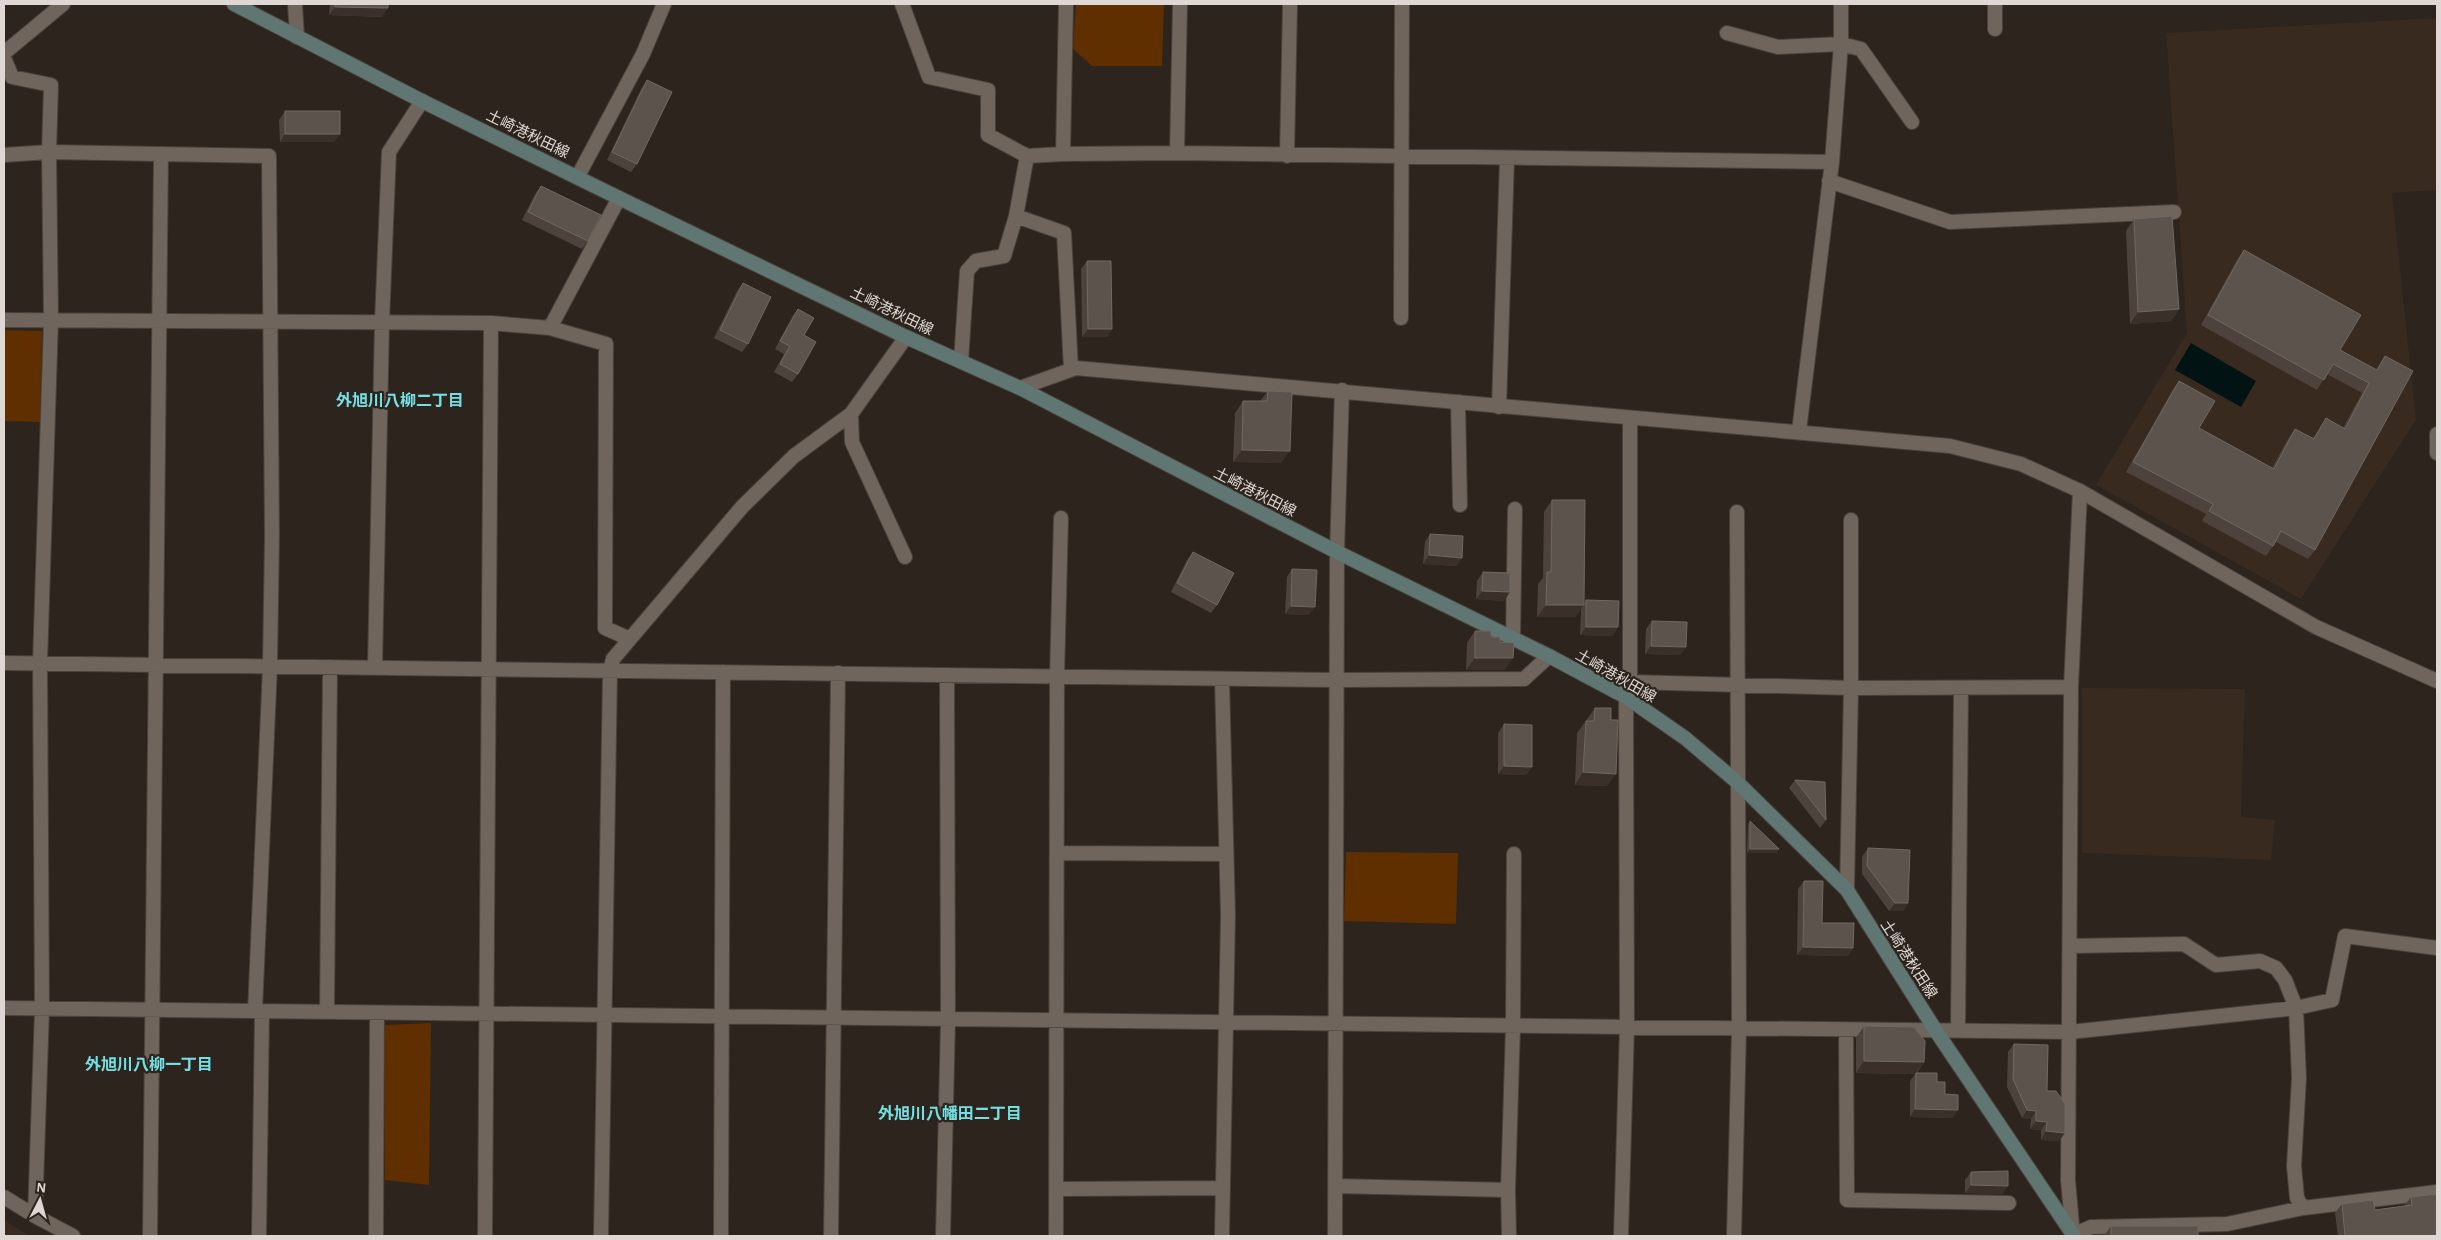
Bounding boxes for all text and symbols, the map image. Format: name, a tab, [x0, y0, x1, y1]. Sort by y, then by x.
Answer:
street label: 土崎港秋田線	[484, 107, 572, 161]
street label: 土崎港秋田線	[848, 284, 936, 338]
district label: 外旭川八柳二丁目	[336, 392, 464, 409]
street label: 土崎港秋田線	[1211, 464, 1299, 520]
street label: 土崎港秋田線	[1573, 647, 1659, 705]
street label: 土崎港秋田線	[1878, 917, 1940, 1001]
district label: 外旭川八柳一丁目	[85, 1056, 213, 1073]
district label: 外旭川八幡田二丁目	[878, 1105, 1022, 1122]
north arrow	[15, 1175, 65, 1225]
text: N	[36, 1181, 47, 1196]

